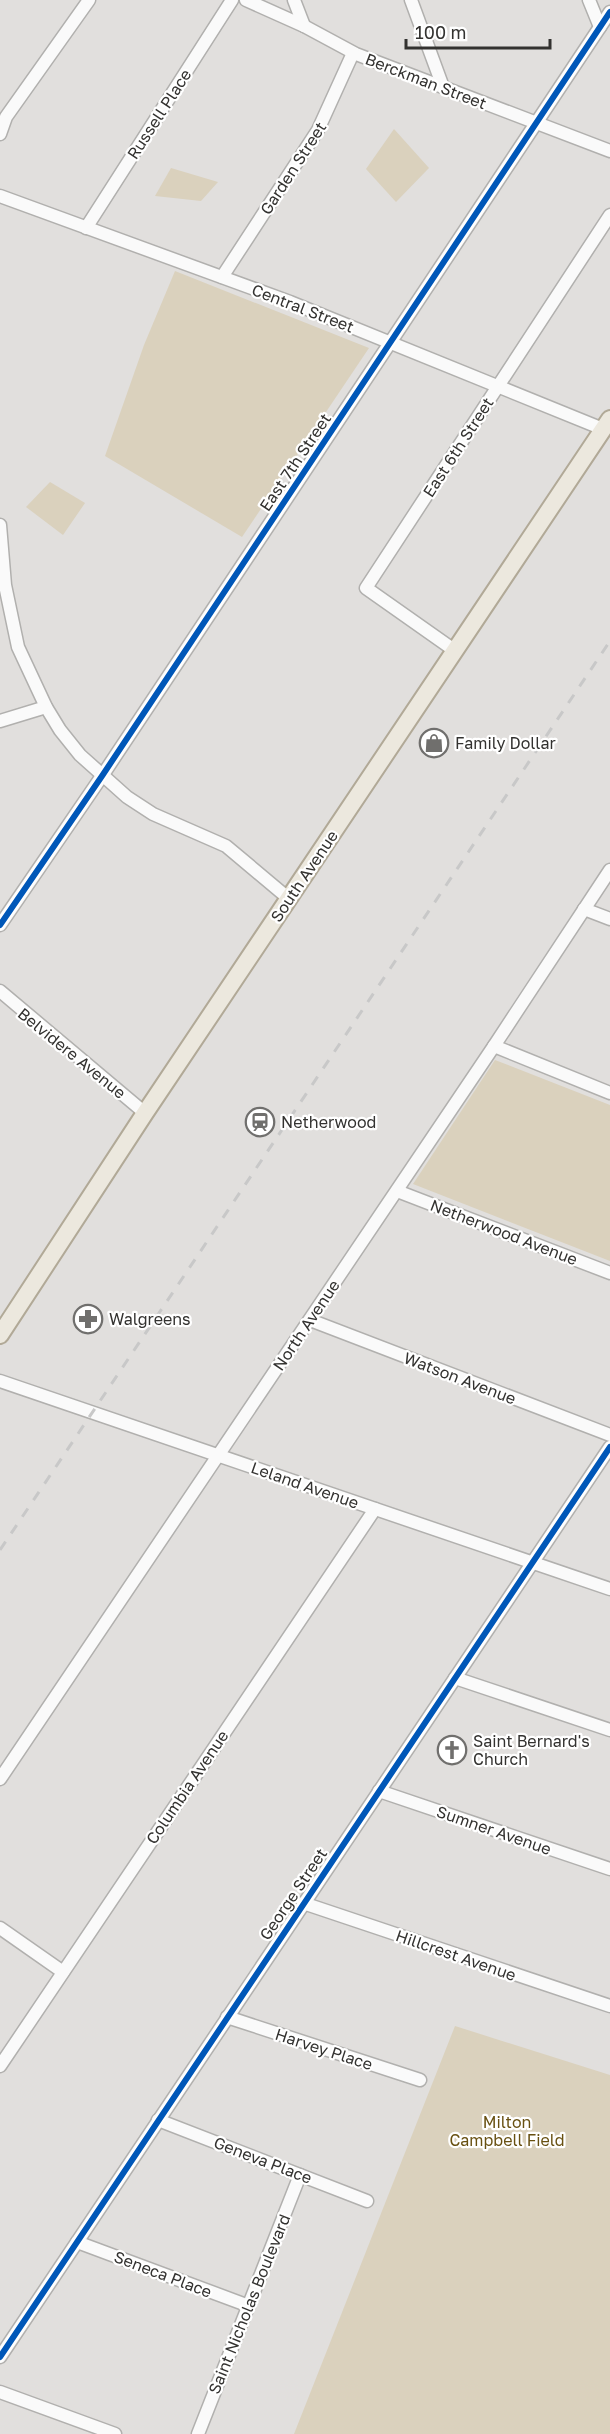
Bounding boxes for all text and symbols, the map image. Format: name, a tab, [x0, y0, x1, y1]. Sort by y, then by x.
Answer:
scale bar	[406, 12, 550, 50]
text: 100 m	[415, 21, 466, 43]
street label: Berckman Street	[363, 49, 489, 113]
street label: Russell Place	[122, 65, 196, 163]
street label: Garden Street	[256, 118, 330, 218]
street label: Central Street	[249, 279, 357, 337]
street label: East 6th Street	[418, 393, 498, 501]
street label: East 7th Street	[255, 409, 335, 515]
shop icon: Family Dollar	[418, 727, 450, 759]
place label: Family Dollar	[455, 733, 556, 753]
street label: South Avenue	[266, 826, 342, 926]
street label: Belvidere Avenue	[14, 1003, 130, 1103]
station icon: Netherwood	[244, 1106, 276, 1138]
place label: Netherwood	[281, 1112, 376, 1132]
street label: Netherwood Avenue	[428, 1195, 580, 1269]
street label: North Avenue	[268, 1276, 344, 1374]
pharmacy icon: Walgreens	[72, 1303, 104, 1335]
place label: Walgreens	[109, 1309, 191, 1329]
street label: Watson Avenue	[401, 1347, 519, 1409]
street label: Leland Avenue	[249, 1457, 361, 1513]
street label: Columbia Avenue	[141, 1726, 233, 1848]
place label: Saint Bernard's Church	[473, 1731, 590, 1769]
church icon: Saint Bernard's Church	[436, 1734, 468, 1766]
street label: Sumner Avenue	[434, 1801, 554, 1859]
street label: George Street	[255, 1844, 331, 1944]
street label: Hillcrest Avenue	[393, 1925, 519, 1985]
street label: Harvey Place	[273, 2024, 375, 2074]
park label: Milton Campbell Field	[449, 2112, 565, 2150]
street label: Geneva Place	[211, 2132, 315, 2188]
street label: Saint Nicholas Boulevard	[204, 2211, 294, 2397]
street label: Seneca Place	[111, 2246, 215, 2302]

